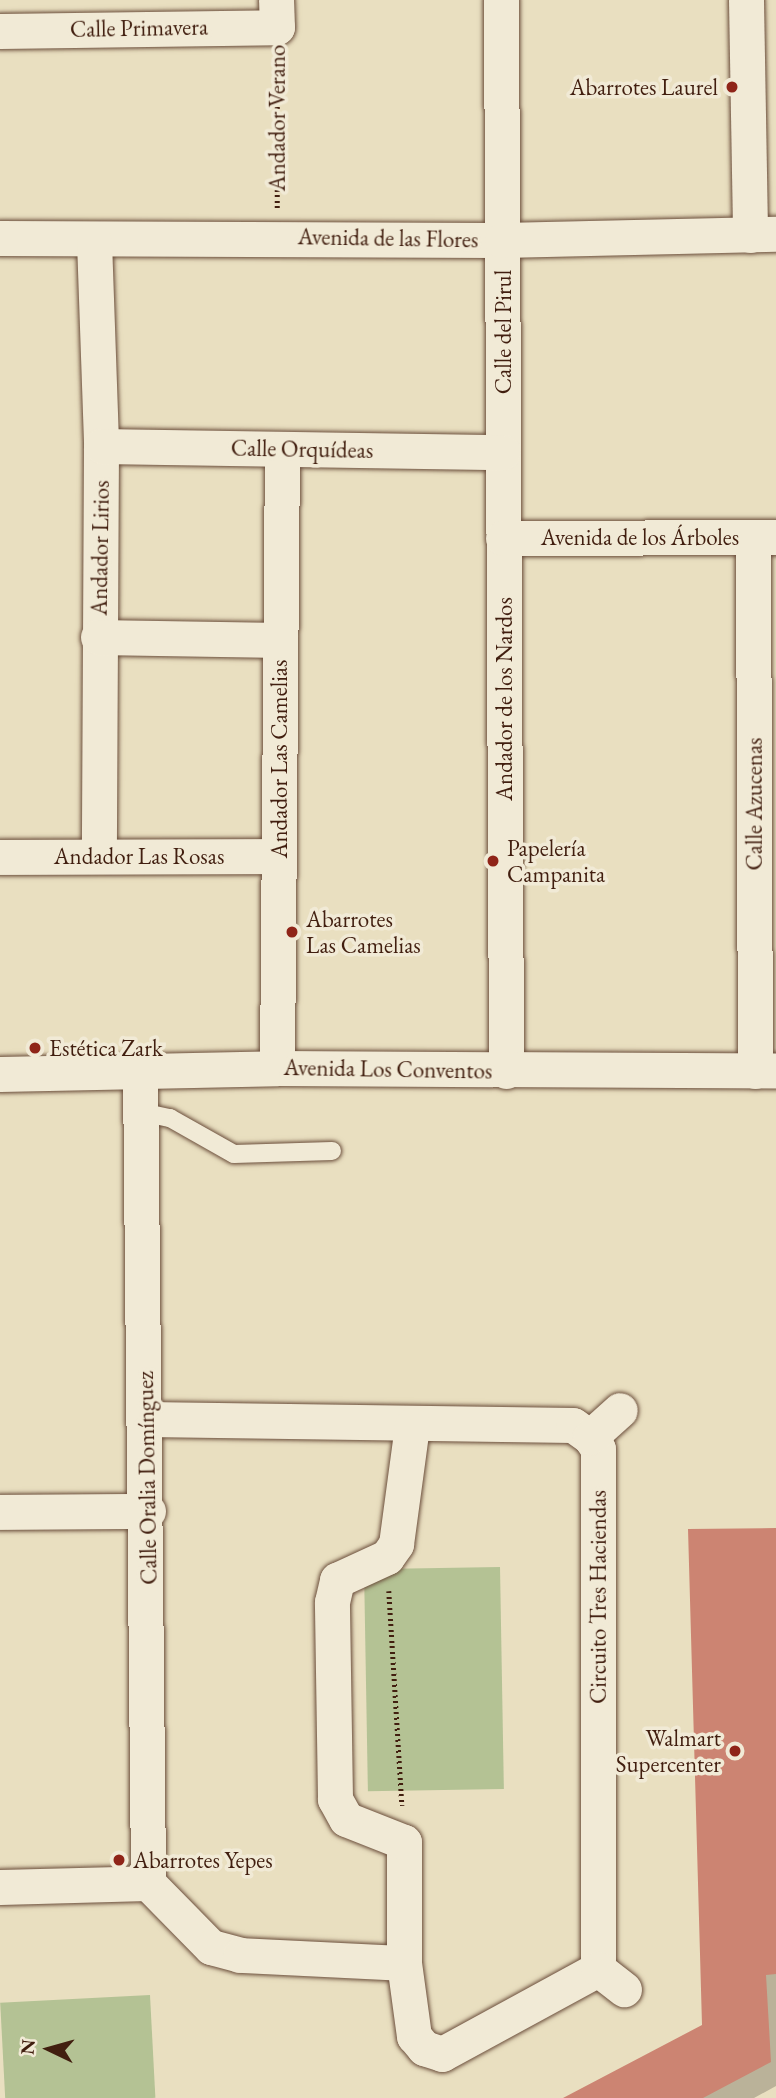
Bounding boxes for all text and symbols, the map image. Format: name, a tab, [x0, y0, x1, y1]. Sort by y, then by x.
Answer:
street label: Calle Primavera	[70, 13, 208, 43]
street label: Andador Verano	[263, 45, 291, 191]
place label: Abarrotes Laurel	[570, 73, 718, 101]
marker: Abarrotes Laurel	[724, 79, 740, 95]
street label: Avenida de las Flores	[297, 223, 479, 253]
street label: Calle del Pirul	[489, 270, 517, 394]
street label: Calle Orquídeas	[231, 434, 373, 464]
street label: Andador Lirios	[85, 480, 115, 616]
street label: Avenida de los Árboles	[541, 523, 739, 551]
street label: Andador de los Nardos	[490, 597, 518, 801]
street label: Andador Las Camelias	[265, 660, 293, 858]
street label: Calle Azucenas	[740, 738, 768, 870]
place label: Papelería Campanita	[507, 834, 605, 888]
street label: Andador Las Rosas	[54, 842, 224, 870]
marker: Papelería Campanita	[485, 853, 501, 869]
place label: Abarrotes Las Camelias	[306, 905, 421, 959]
marker: Abarrotes Las Camelias	[284, 924, 300, 940]
place label: Estética Zark	[49, 1034, 163, 1062]
marker: Estética Zark	[27, 1040, 43, 1056]
street label: Avenida Los Conventos	[283, 1053, 493, 1085]
street label: Calle Oralia Domínguez	[131, 1371, 163, 1585]
street label: Circuito Tres Haciendas	[584, 1490, 612, 1704]
place label: Walmart Supercenter	[616, 1724, 721, 1778]
marker: Walmart Supercenter	[727, 1743, 743, 1759]
place label: Abarrotes Yepes	[133, 1846, 273, 1874]
marker: Abarrotes Yepes	[111, 1852, 127, 1868]
north arrow	[14, 2014, 84, 2084]
text: N	[14, 2038, 41, 2056]

